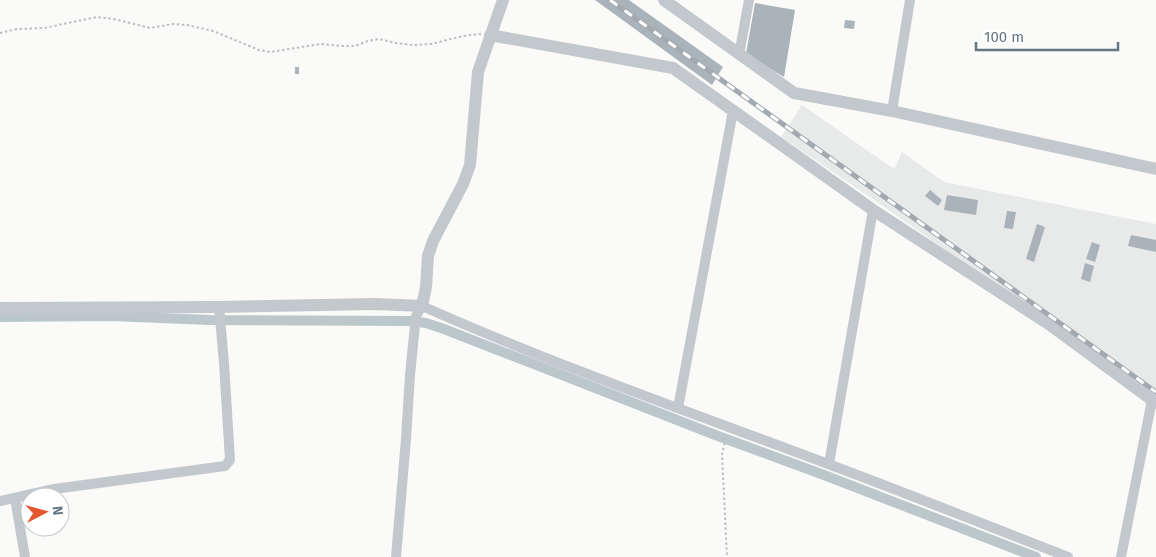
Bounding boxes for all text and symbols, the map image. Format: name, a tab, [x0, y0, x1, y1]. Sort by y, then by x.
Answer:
scale bar	[976, 20, 1118, 52]
text: 100 m	[984, 28, 1024, 46]
north arrow	[20, 487, 70, 537]
text: N	[48, 505, 66, 516]

